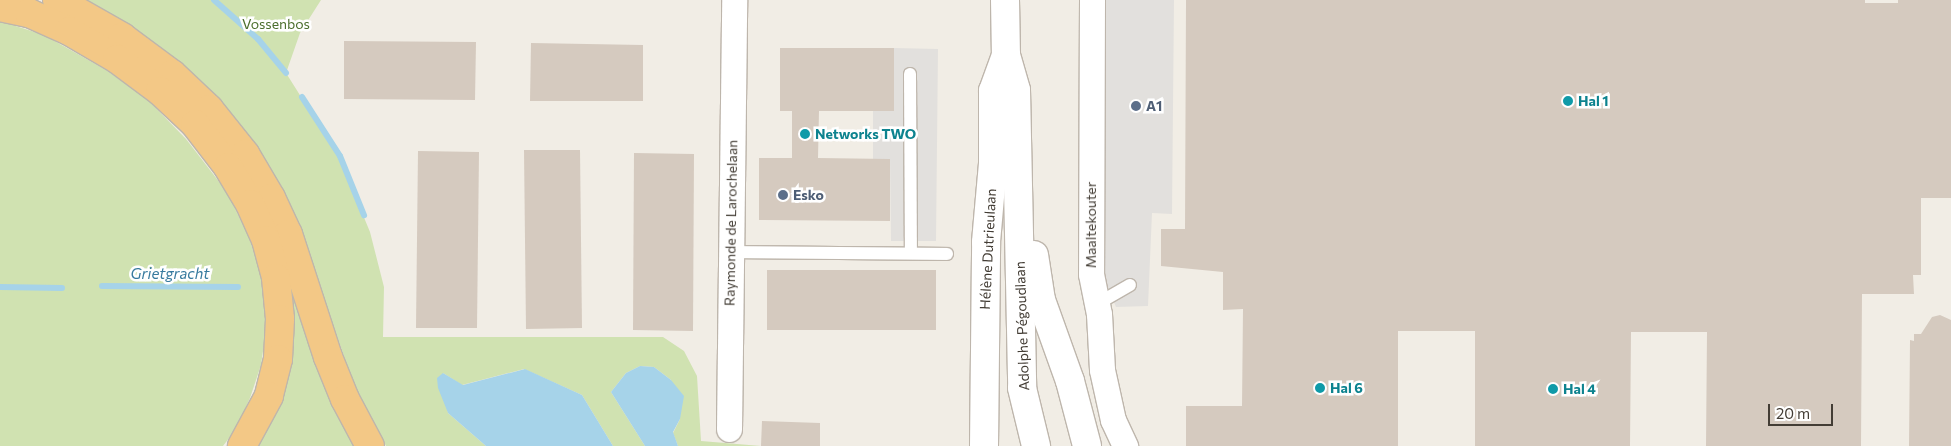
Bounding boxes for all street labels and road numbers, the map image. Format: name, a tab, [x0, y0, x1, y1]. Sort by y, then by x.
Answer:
street label: Raymonde de Larochelaan	[721, 140, 741, 306]
street label: Maaltekouter	[1083, 182, 1099, 268]
street label: Hélène Dutrieulaan	[976, 188, 1000, 310]
street label: Adolphe Pégoudlaan	[1011, 261, 1033, 391]

